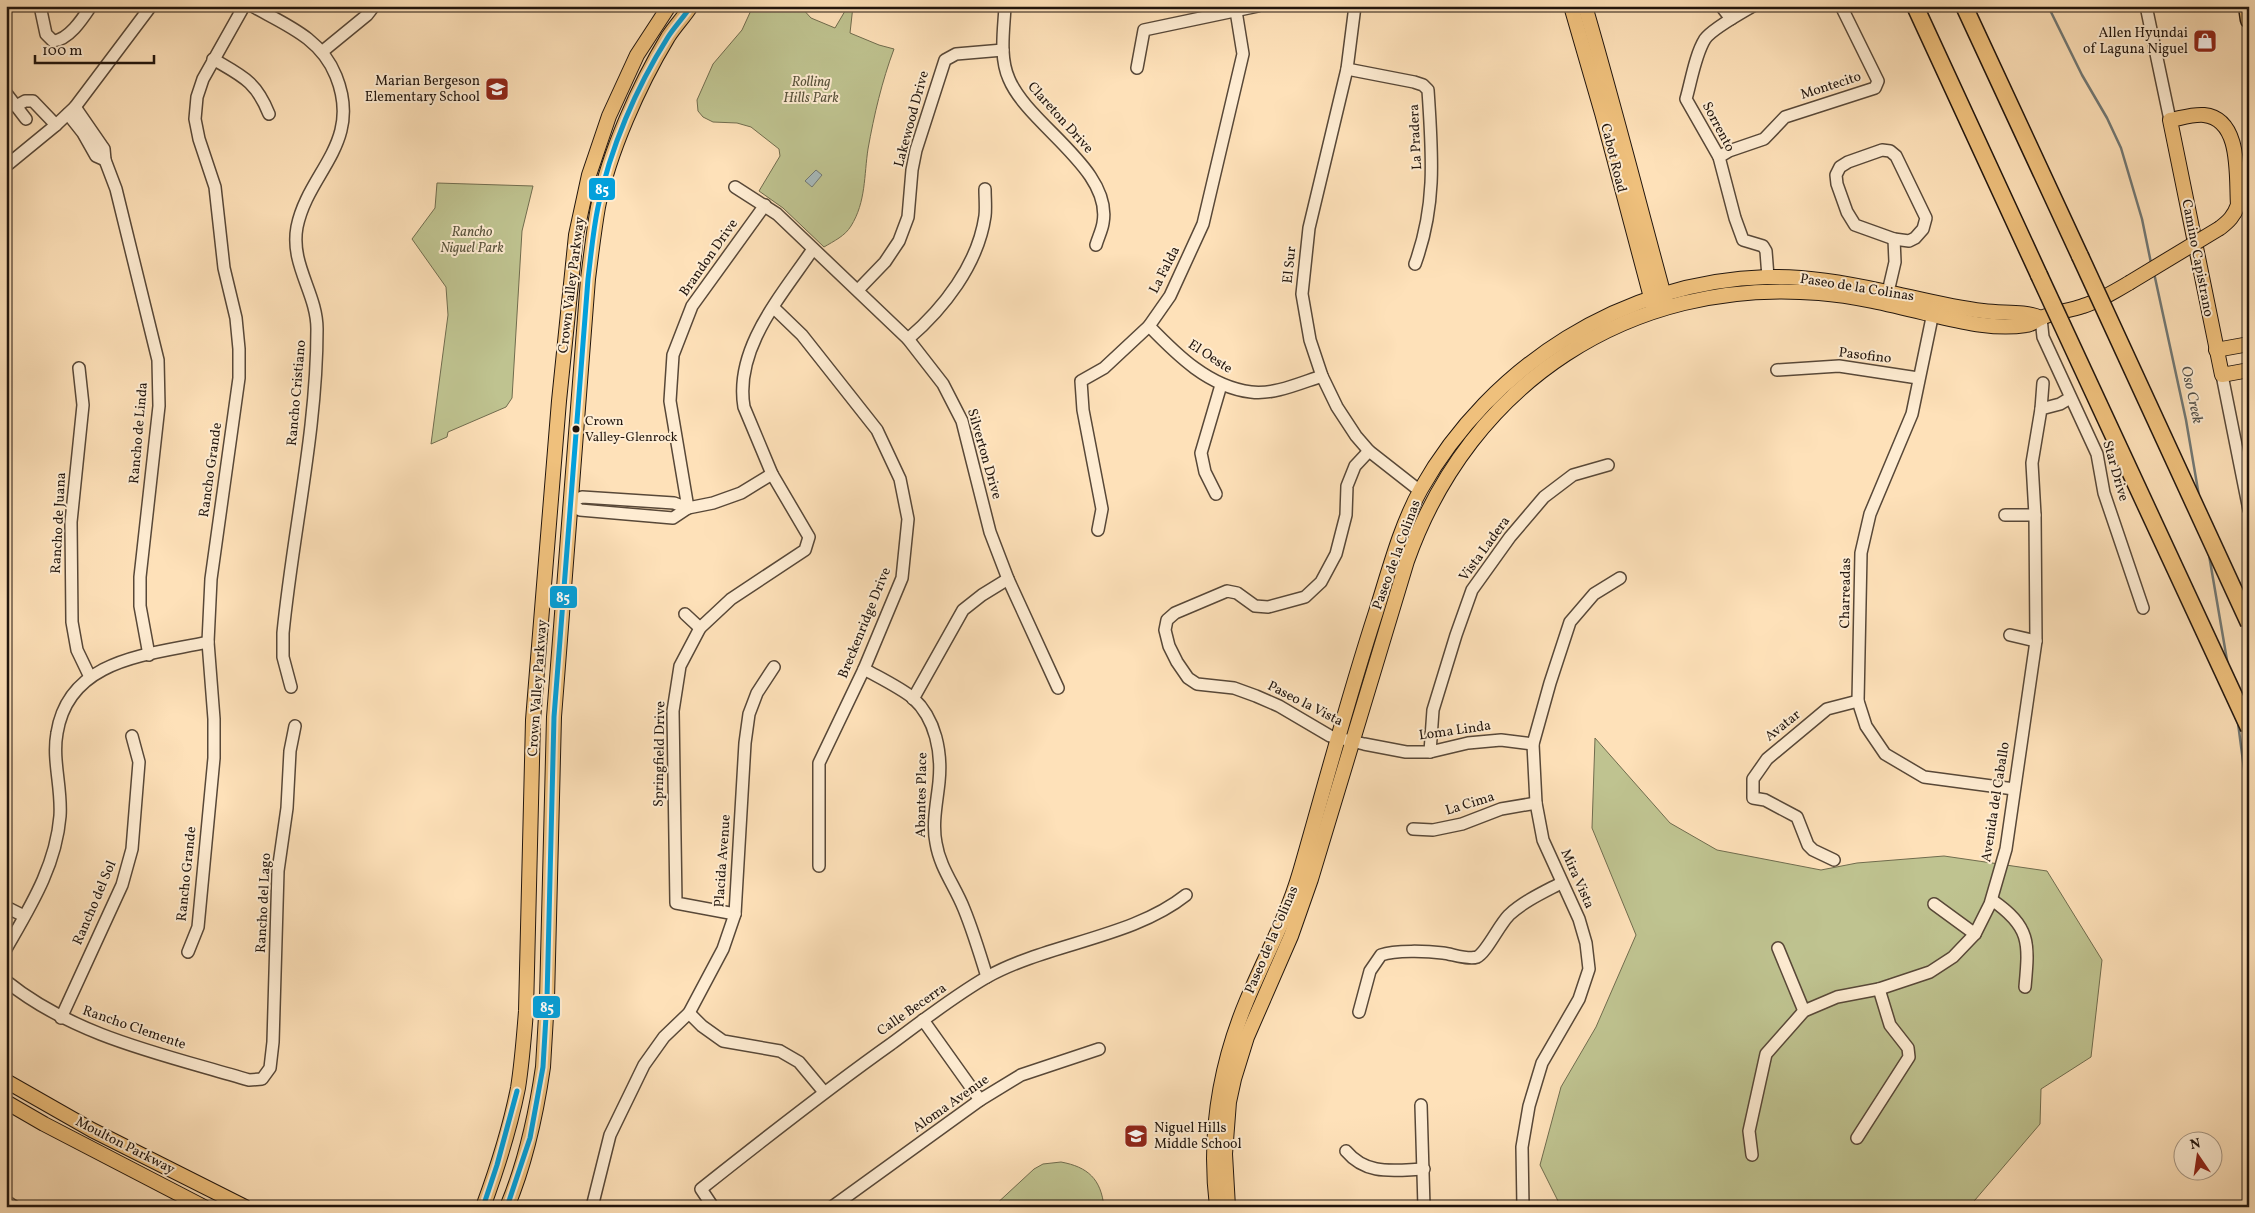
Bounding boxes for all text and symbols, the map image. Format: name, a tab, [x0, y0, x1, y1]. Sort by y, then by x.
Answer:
place label: Allen Hyundai of Laguna Niguel	[2083, 24, 2188, 59]
shop icon: Allen Hyundai of Laguna Niguel	[2192, 28, 2218, 54]
scale bar	[35, 32, 154, 64]
text: 100 m	[42, 41, 82, 62]
street label: Montecito	[1798, 67, 1864, 105]
street label: Lakewood Drive	[890, 68, 934, 169]
place label: Marian Bergeson Elementary School	[365, 72, 480, 107]
park label: Rolling Hills Park	[783, 73, 839, 108]
school or university icon: Marian Bergeson Elementary School	[484, 76, 510, 102]
street label: Clareton Drive	[1023, 78, 1098, 158]
street label: Sorrento	[1697, 99, 1739, 155]
street label: La Pradera	[1405, 104, 1427, 170]
street label: Cabot Road	[1595, 121, 1631, 195]
line badge: 85	[588, 177, 616, 201]
text: 85	[595, 181, 609, 200]
street label: Camino Capistrano	[2176, 198, 2218, 318]
street label: Crown Valley Parkway	[554, 215, 590, 354]
street label: Brandon Drive	[675, 215, 743, 301]
park label: Rancho Niguel Park	[440, 223, 504, 258]
street label: La Falda	[1145, 243, 1185, 297]
street label: El Sur	[1279, 246, 1301, 284]
street label: Paseo de la Colinas	[1798, 270, 1916, 306]
street label: El Oeste	[1184, 336, 1236, 379]
street label: Rancho Cristiano	[283, 339, 311, 447]
street label: Pasofino	[1837, 343, 1893, 369]
water label: Oso Creek	[2175, 364, 2207, 426]
street label: Rancho de Linda	[125, 381, 153, 485]
street label: Silverton Drive	[962, 406, 1006, 502]
place label: Crown Valley-Glenrock	[585, 413, 678, 447]
street label: Rancho Grande	[195, 421, 227, 519]
marker: Crown Valley-Glenrock	[571, 424, 581, 434]
street label: Star Drive	[2097, 438, 2133, 504]
street label: Rancho de Juana	[47, 472, 71, 574]
street label: Paseo de la Colinas	[1368, 498, 1426, 612]
street label: Vista Ladera	[1455, 513, 1515, 585]
street label: Charreadas	[1836, 558, 1856, 628]
street label: Breckenridge Drive	[834, 564, 896, 681]
line badge: 85	[549, 585, 578, 609]
text: 85	[556, 589, 570, 608]
street label: Crown Valley Parkway	[524, 618, 552, 757]
street label: Paseo la Vista	[1264, 677, 1346, 731]
street label: Springfield Drive	[650, 701, 670, 807]
street label: Avatar	[1761, 706, 1805, 746]
street label: Loma Linda	[1418, 717, 1492, 745]
street label: Avenida del Caballo	[1977, 741, 2015, 863]
street label: Abantes Place	[912, 752, 932, 838]
street label: La Cima	[1443, 788, 1497, 820]
street label: Placida Avenue	[710, 813, 736, 908]
street label: Rancho Grande	[173, 825, 201, 922]
street label: Mira Vista	[1555, 846, 1599, 912]
street label: Rancho del Lago	[252, 852, 276, 954]
street label: Rancho del Sol	[69, 858, 121, 948]
street label: Paseo de la Colinas	[1241, 883, 1303, 997]
street label: Calle Becerra	[873, 979, 951, 1041]
line badge: 85	[532, 995, 561, 1019]
text: 85	[540, 999, 554, 1018]
street label: Rancho Clemente	[80, 1001, 189, 1055]
street label: Aloma Avenue	[909, 1070, 993, 1137]
street label: Moulton Parkway	[72, 1113, 178, 1179]
place label: Niguel Hills Middle School	[1154, 1119, 1242, 1154]
school or university icon: Niguel Hills Middle School	[1123, 1123, 1149, 1149]
north arrow	[2172, 1130, 2222, 1180]
text: N	[2188, 1134, 2203, 1155]

